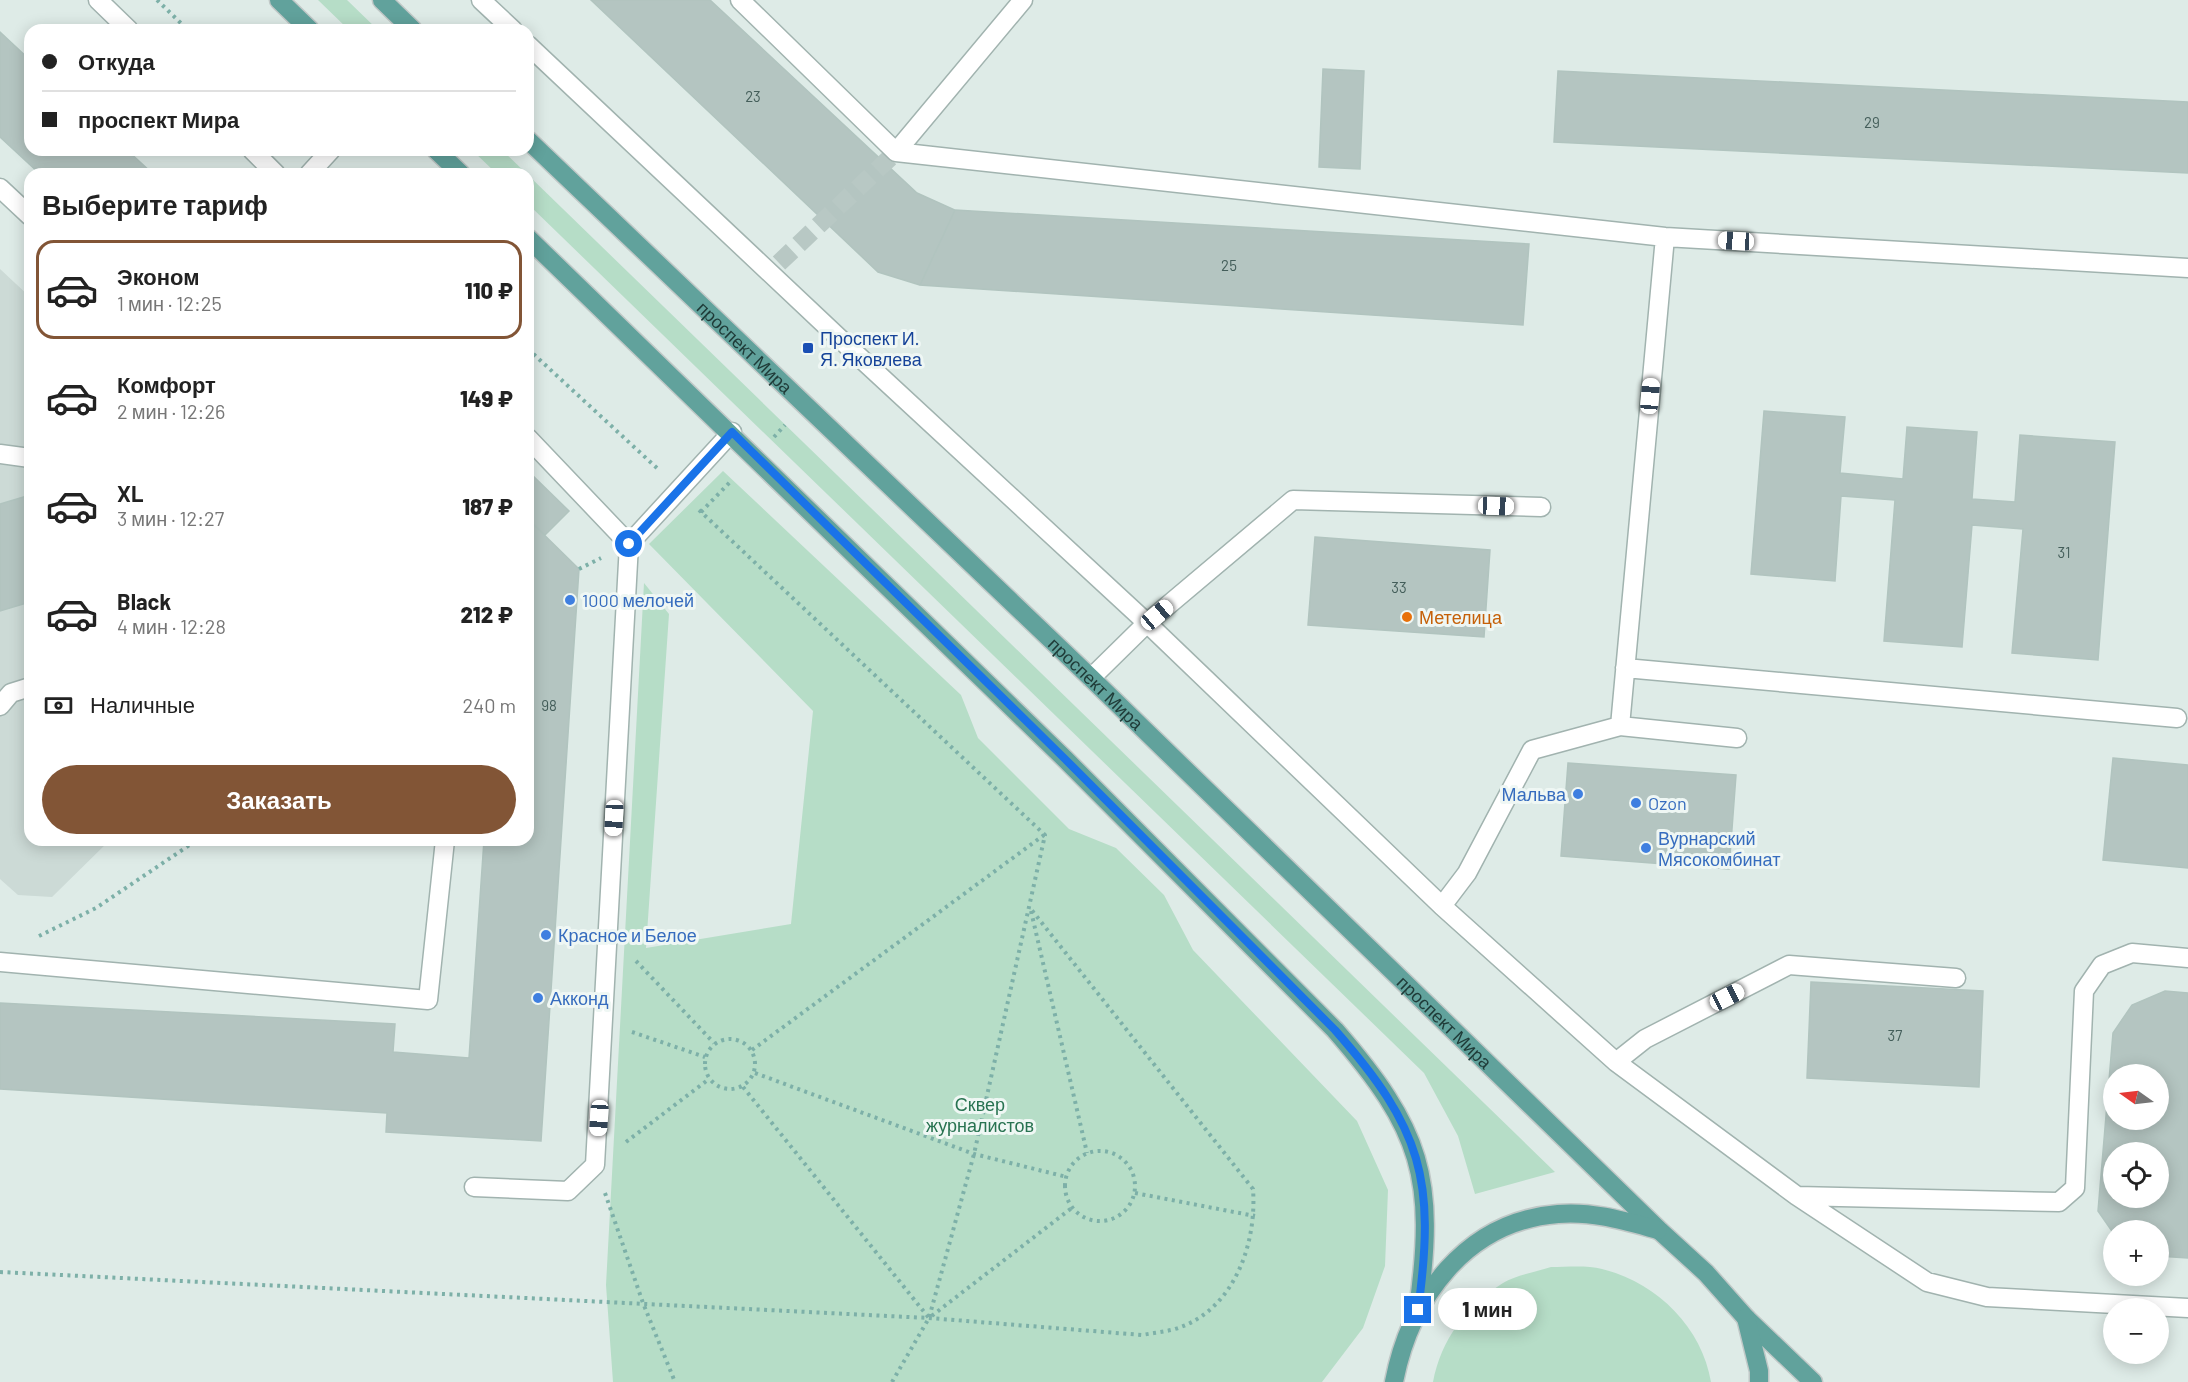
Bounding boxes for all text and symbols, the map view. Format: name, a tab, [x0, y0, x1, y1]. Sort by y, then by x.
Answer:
text: Откуда	[78, 48, 155, 74]
house number: 23	[745, 87, 761, 105]
text: проспект Мира	[78, 106, 239, 132]
house number: 29	[1864, 113, 1880, 131]
text: Выберите тариф	[42, 188, 268, 220]
car	[1718, 231, 1754, 251]
house number: 25	[1221, 256, 1237, 274]
icon: car	[45, 263, 99, 317]
text: Эконом	[117, 263, 200, 289]
text: 110 ₽	[465, 277, 513, 303]
text: 1 мин · 12:25	[117, 291, 222, 315]
street label: проспект Мира	[693, 297, 798, 399]
place label: Проспект И. Я. Яковлева	[820, 327, 923, 370]
marker: Проспект И. Я. Яковлева	[801, 341, 815, 355]
icon: car	[45, 371, 99, 425]
text: Комфорт	[117, 371, 216, 397]
car	[1639, 377, 1661, 415]
text: 149 ₽	[460, 385, 513, 411]
text: 2 мин · 12:26	[117, 399, 225, 423]
icon: car	[45, 479, 99, 533]
text: XL	[117, 480, 143, 506]
text: 187 ₽	[462, 493, 513, 519]
car	[1478, 496, 1514, 516]
text: 3 мин · 12:27	[117, 506, 224, 530]
route start	[615, 530, 642, 557]
house number: 31	[2058, 543, 2070, 561]
house number: 33	[1391, 578, 1407, 596]
icon: car	[45, 587, 99, 641]
text: Black	[117, 588, 171, 614]
place label: 1000 мелочей	[582, 589, 694, 611]
marker: 1000 мелочей	[563, 593, 577, 607]
car	[1137, 597, 1177, 633]
text: 212 ₽	[460, 601, 513, 627]
place label: Метелица	[1419, 606, 1503, 628]
marker: Метелица	[1400, 610, 1414, 624]
text: 4 мин · 12:28	[117, 614, 226, 638]
street label: проспект Мира	[1044, 632, 1149, 735]
icon: cash	[42, 689, 75, 722]
text: Наличные	[90, 691, 195, 717]
text: 240 m	[462, 693, 516, 717]
house number: 98	[541, 696, 557, 714]
button: Заказать	[42, 765, 516, 834]
place label: Мальва	[1502, 783, 1567, 805]
marker: Мальва	[1571, 787, 1585, 801]
place label: Ozon	[1648, 792, 1687, 814]
marker: Ozon	[1629, 796, 1643, 810]
car	[604, 800, 624, 836]
place label: Вурнарский Мясокомбинат	[1658, 827, 1780, 870]
marker: Вурнарский Мясокомбинат	[1639, 841, 1653, 855]
place label: Красное и Белое	[558, 924, 697, 946]
marker: Красное и Белое	[539, 928, 553, 942]
street label: проспект Мира	[1393, 971, 1497, 1073]
car	[1707, 981, 1747, 1013]
place label: Акконд	[550, 987, 609, 1009]
marker: Акконд	[531, 991, 545, 1005]
house number: 37	[1888, 1026, 1902, 1044]
north arrow	[2103, 1064, 2169, 1130]
map controls	[2103, 1064, 2169, 1364]
park label: Сквер журналистов	[926, 1093, 1034, 1136]
car	[589, 1099, 609, 1137]
button: locate	[2103, 1142, 2169, 1208]
button: +	[2103, 1220, 2169, 1286]
callout: 1 мин	[1439, 1289, 1538, 1331]
route end	[1404, 1296, 1431, 1323]
text: 1 мин	[1462, 1297, 1513, 1321]
button: −	[2103, 1298, 2169, 1364]

